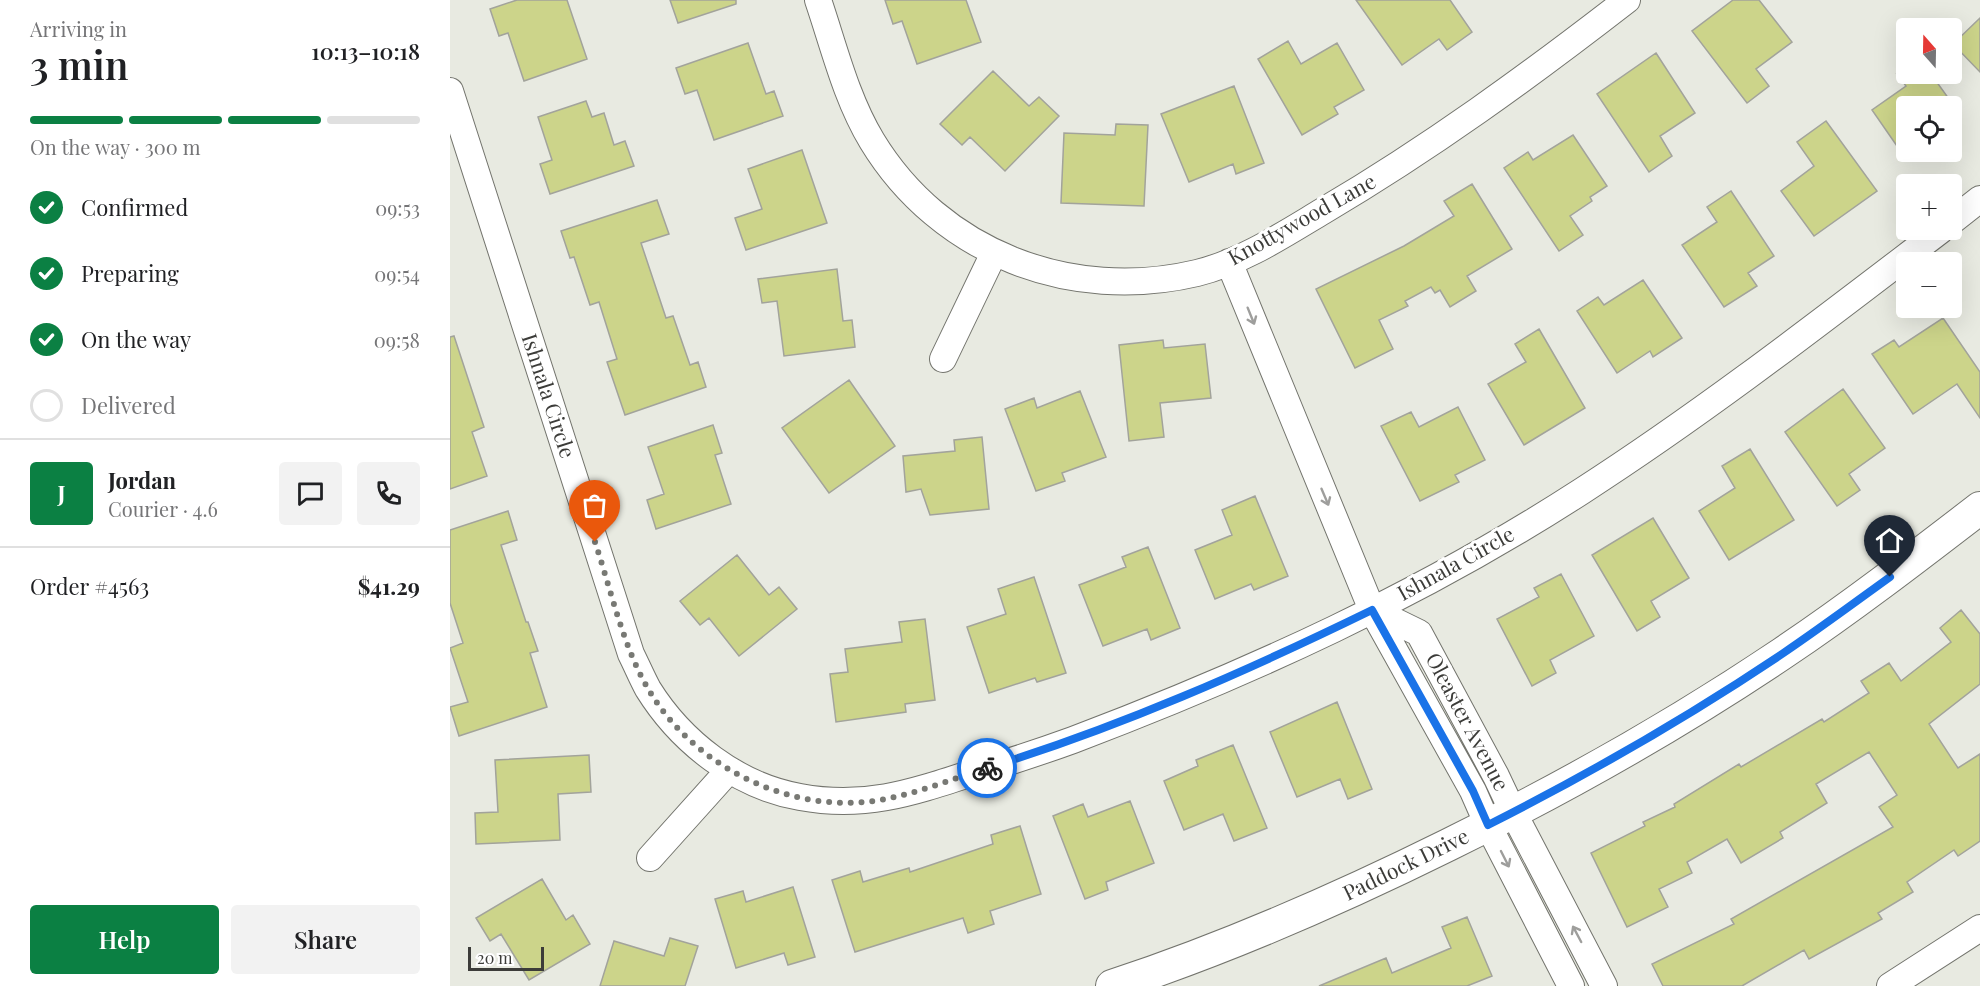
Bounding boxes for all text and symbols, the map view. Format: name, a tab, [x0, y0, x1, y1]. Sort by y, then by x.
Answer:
text: Arriving in	[30, 15, 127, 42]
north arrow	[1896, 18, 1962, 84]
map controls	[1896, 18, 1962, 318]
text: 10:13–10:18	[311, 36, 420, 66]
text: 3 min	[30, 38, 128, 90]
button: locate	[1896, 96, 1962, 162]
text: On the way · 300 m	[30, 133, 201, 160]
street label: Knottywood Lane	[1222, 166, 1380, 270]
button: +	[1896, 174, 1962, 240]
icon: check	[30, 191, 63, 224]
text: Confirmed	[81, 192, 188, 222]
text: 09:53	[375, 194, 420, 221]
button: −	[1896, 252, 1962, 318]
icon: check	[30, 257, 63, 290]
text: Preparing	[81, 258, 179, 288]
text: 09:54	[374, 260, 420, 287]
one-way arrow	[1246, 307, 1257, 325]
icon: check	[30, 323, 63, 356]
text: On the way	[81, 324, 191, 354]
text: 09:58	[374, 326, 420, 353]
street label: Ishnala Circle	[517, 330, 583, 461]
text: Delivered	[81, 390, 176, 420]
button: chat	[279, 462, 342, 525]
button: phone	[357, 462, 420, 525]
text: Jordan	[108, 465, 176, 495]
text: J	[57, 478, 66, 508]
pin	[569, 480, 620, 542]
one-way arrow	[1320, 487, 1331, 505]
icon: bag	[578, 489, 611, 522]
text: Courier · 4.6	[108, 495, 218, 522]
pin	[1864, 515, 1915, 577]
street label: Ishnala Circle	[1392, 519, 1518, 606]
icon: home	[1873, 524, 1906, 557]
text: Order #4563	[30, 571, 149, 601]
text: $41.29	[358, 571, 420, 601]
street label: Oleaster Avenue	[1421, 647, 1517, 795]
courier	[957, 738, 1017, 798]
icon: bike	[971, 752, 1004, 785]
street label: Paddock Drive	[1338, 821, 1473, 906]
one-way arrow	[1500, 849, 1511, 867]
button: Help	[30, 905, 219, 974]
button: Share	[231, 905, 420, 974]
one-way arrow	[1571, 926, 1582, 944]
scale bar	[468, 944, 544, 972]
text: 20 m	[477, 947, 512, 968]

